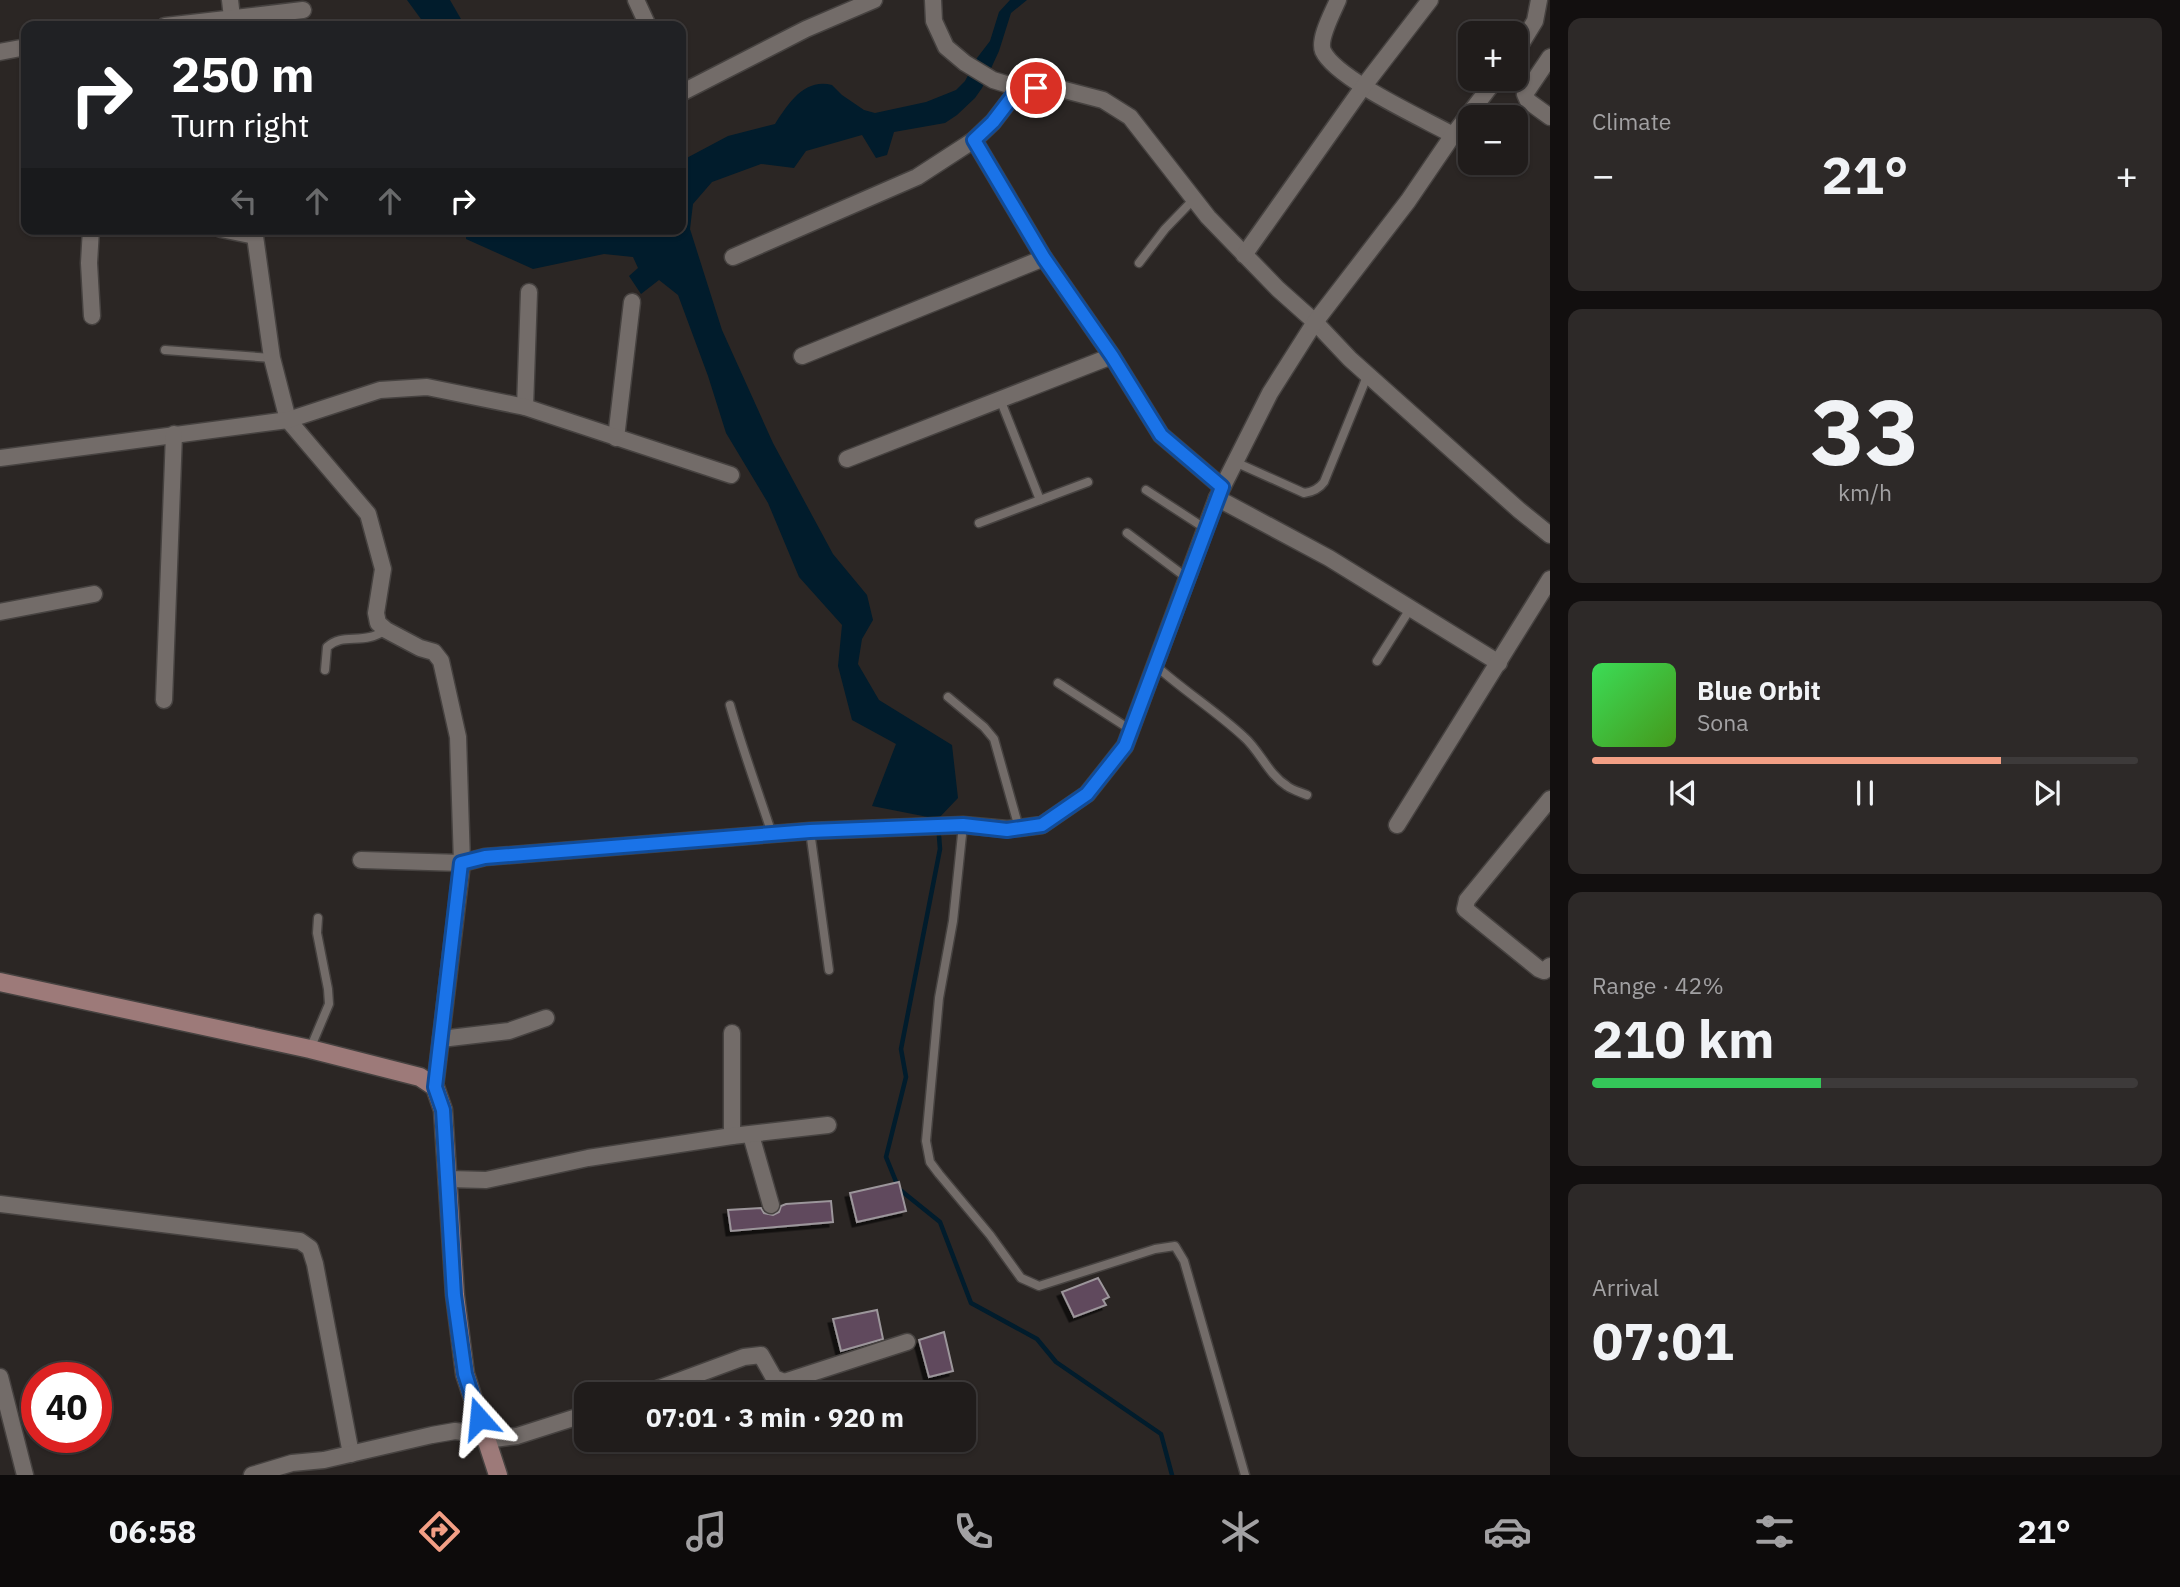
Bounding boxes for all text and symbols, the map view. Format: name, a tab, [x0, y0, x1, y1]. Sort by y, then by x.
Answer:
map controls	[1458, 21, 1528, 175]
button: +	[1458, 21, 1528, 91]
text: 250 m	[171, 42, 315, 105]
icon: right	[56, 49, 147, 140]
pin	[1006, 58, 1066, 118]
icon: arrive	[1017, 69, 1055, 107]
text: Turn right	[171, 104, 309, 146]
button: −	[1458, 105, 1528, 175]
text: Climate	[1592, 106, 1671, 136]
text: 21°	[1822, 141, 1908, 208]
text: −	[1592, 150, 1615, 199]
text: +	[2115, 150, 2138, 199]
icon: left	[225, 182, 263, 220]
icon: ahead	[298, 182, 336, 220]
icon: ahead	[371, 182, 409, 220]
icon: right	[444, 182, 482, 220]
text: 33	[1810, 372, 1920, 490]
text: km/h	[1838, 477, 1892, 507]
text: Blue Orbit	[1697, 673, 1821, 707]
text: Sona	[1697, 707, 1749, 737]
icon: previous	[1664, 774, 1702, 812]
icon: pause	[1846, 774, 1884, 812]
icon: next	[2028, 774, 2066, 812]
text: Range · 42%	[1592, 970, 1724, 1000]
text: 210 km	[1592, 1005, 1774, 1072]
text: Arrival	[1592, 1272, 1659, 1302]
text: 07:01	[1592, 1307, 1734, 1374]
speed limit sign: 40	[21, 1362, 112, 1453]
position arrow	[442, 1381, 516, 1455]
text: 07:01 · 3 min · 920 m	[646, 1400, 904, 1434]
icon: directions	[415, 1507, 464, 1556]
icon: music	[682, 1507, 731, 1556]
icon: phone	[949, 1507, 998, 1556]
icon: climate	[1216, 1507, 1265, 1556]
icon: car	[1483, 1507, 1532, 1556]
icon: filters	[1750, 1507, 1799, 1556]
text: 06:58	[109, 1510, 196, 1552]
text: 21°	[2017, 1510, 2071, 1552]

